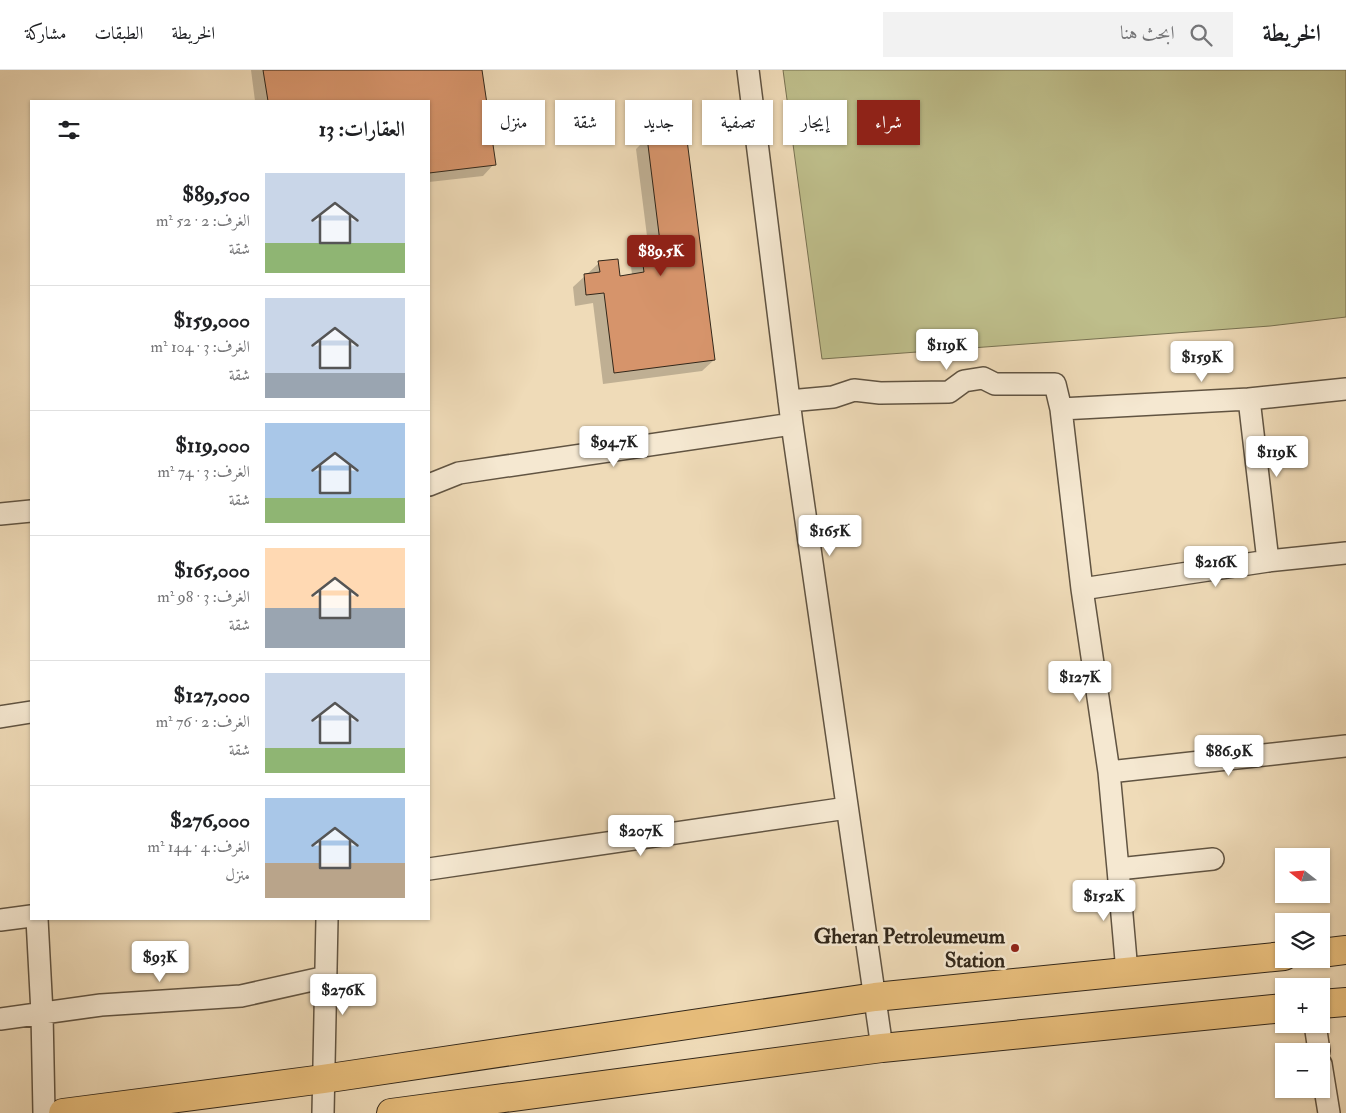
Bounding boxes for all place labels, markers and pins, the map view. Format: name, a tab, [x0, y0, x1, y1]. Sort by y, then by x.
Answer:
pin: $89.5K	[620, 234, 702, 277]
pin: $119K	[912, 328, 982, 371]
pin: $159K	[1167, 340, 1237, 383]
pin: $94.7K	[573, 426, 655, 468]
pin: $119K	[1242, 436, 1312, 478]
pin: $165K	[795, 514, 865, 557]
pin: $216K	[1181, 546, 1251, 588]
pin: $127K	[1045, 660, 1115, 703]
pin: $86.9K	[1188, 734, 1270, 777]
pin: $207K	[606, 814, 676, 857]
pin: $152K	[1069, 880, 1139, 922]
place label: Gheran Petroleumeum Station	[814, 923, 1006, 974]
pin: $93K	[130, 940, 190, 983]
marker: Gheran Petroleumeum Station	[1009, 942, 1021, 954]
pin: $276K	[308, 974, 378, 1016]

